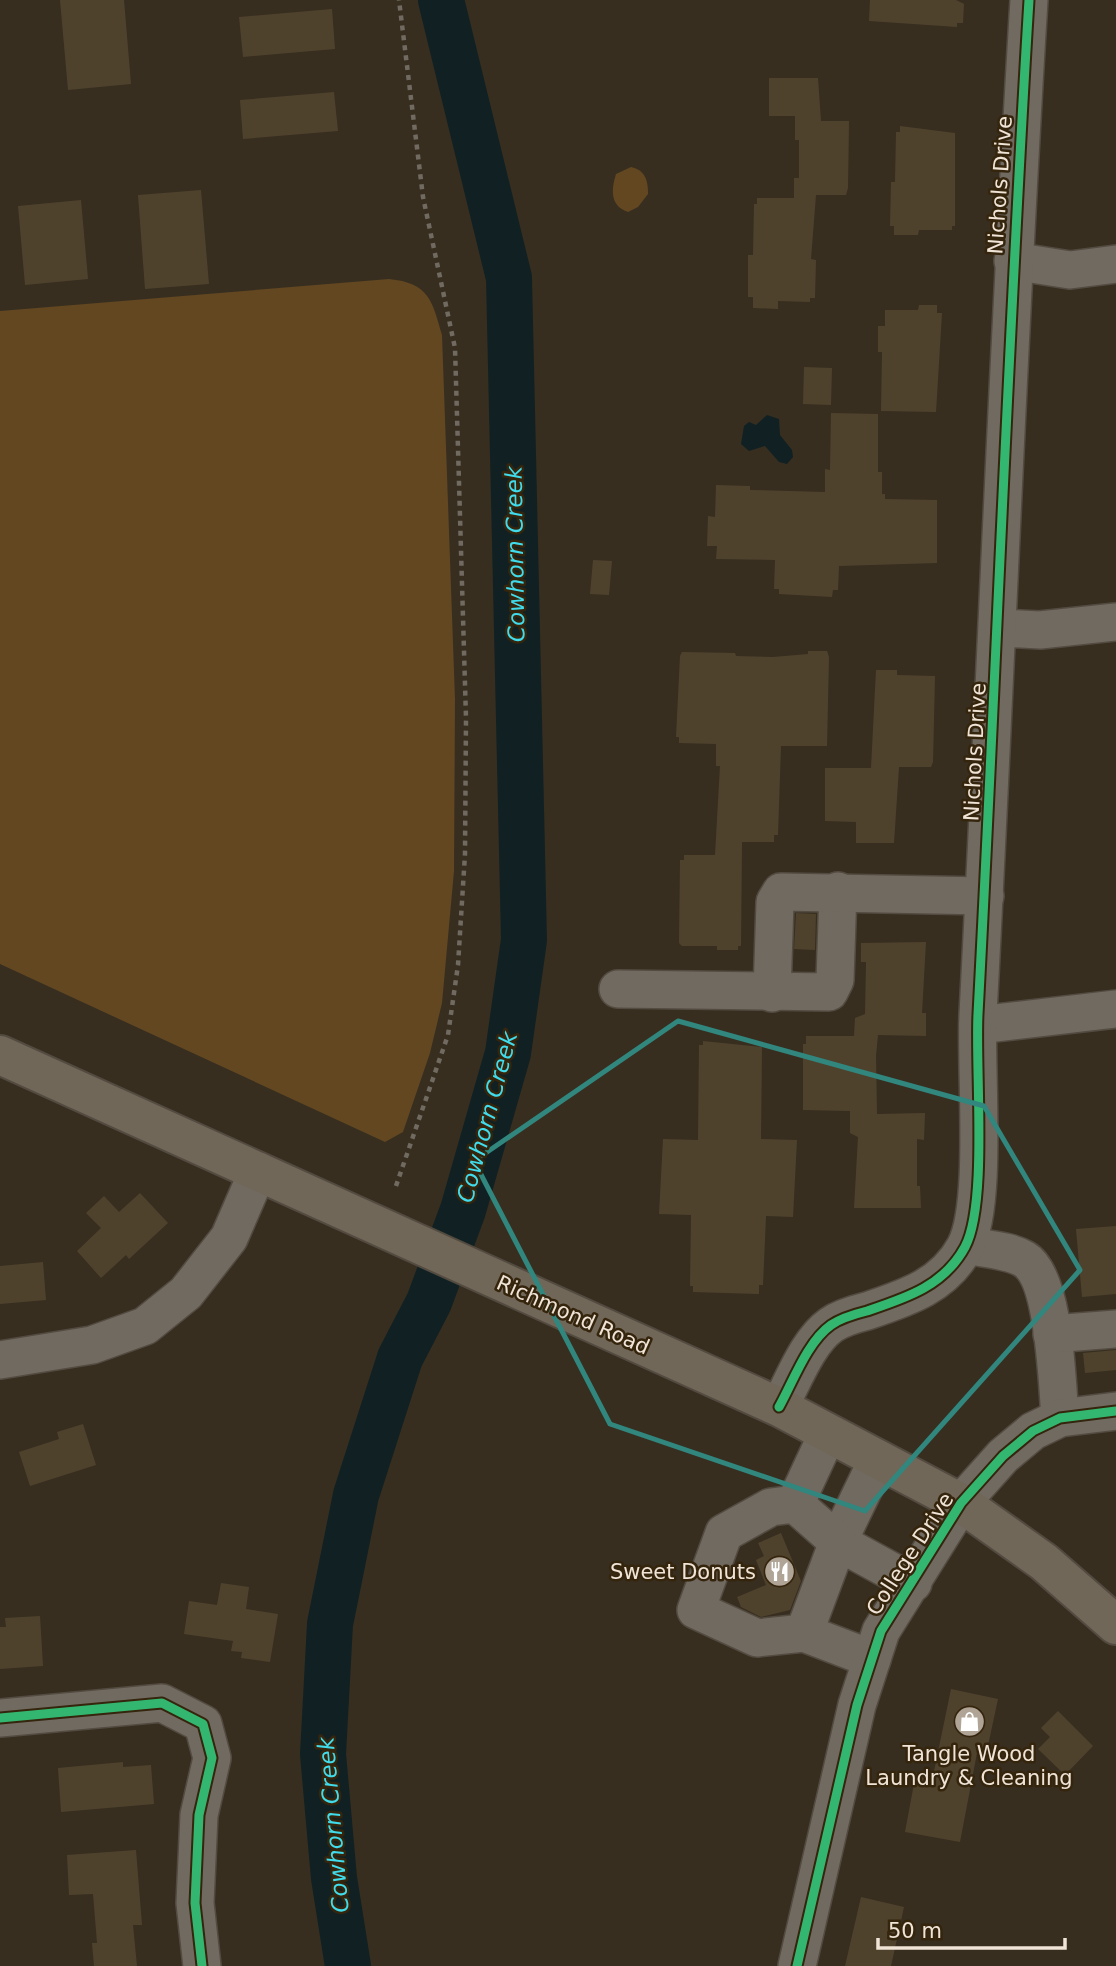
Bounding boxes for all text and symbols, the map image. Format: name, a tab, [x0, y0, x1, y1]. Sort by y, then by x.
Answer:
street label: Nichols Drive	[983, 115, 1017, 255]
water label: Cowhorn Creek	[500, 464, 530, 642]
street label: Nichols Drive	[959, 682, 991, 822]
water label: Cowhorn Creek	[452, 1027, 523, 1205]
street label: Richmond Road	[493, 1271, 653, 1359]
street label: College Drive	[862, 1488, 958, 1620]
restaurant icon: Sweet Donuts	[762, 1555, 796, 1589]
place label: Sweet Donuts	[610, 1560, 756, 1584]
shop icon: Tangle Wood Laundry & Cleaning	[952, 1705, 986, 1739]
water label: Cowhorn Creek	[312, 1734, 354, 1914]
place label: Tangle Wood Laundry & Cleaning	[865, 1742, 1073, 1790]
scale bar	[878, 1906, 1065, 1950]
text: 50 m	[888, 1919, 942, 1943]

